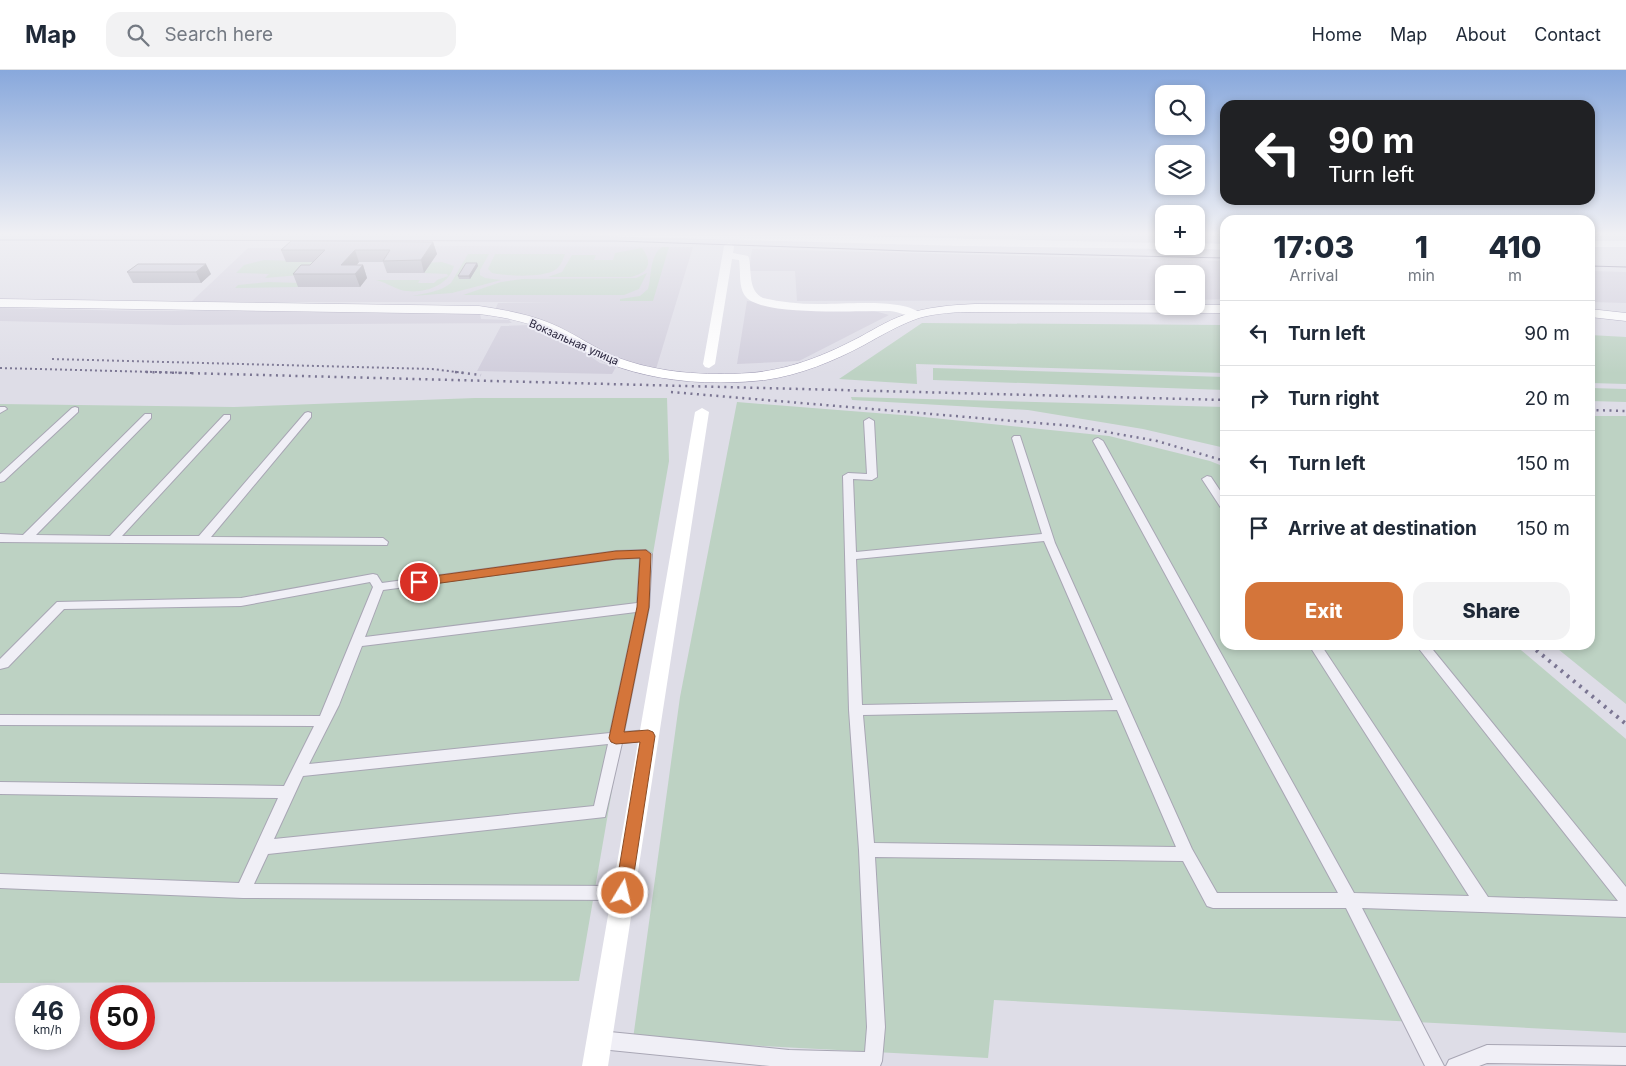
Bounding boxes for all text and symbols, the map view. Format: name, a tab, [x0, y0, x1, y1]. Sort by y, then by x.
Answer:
search box	[106, 12, 456, 57]
text: Map	[25, 20, 76, 49]
icon: search	[124, 21, 152, 49]
text: Search here	[164, 23, 273, 46]
text: Home	[1312, 24, 1362, 45]
text: Map	[1390, 24, 1427, 45]
text: About	[1455, 24, 1506, 45]
text: Contact	[1534, 24, 1601, 45]
map controls	[1155, 85, 1205, 315]
button: search	[1155, 85, 1205, 135]
text: 90 m	[1328, 119, 1415, 161]
icon: left	[1245, 120, 1310, 185]
button: layers	[1155, 145, 1205, 195]
text: Turn left	[1328, 161, 1414, 187]
button: +	[1155, 205, 1205, 255]
text: 17:03	[1273, 229, 1354, 265]
text: 1	[1415, 229, 1428, 265]
text: 410	[1488, 229, 1542, 265]
button: −	[1155, 265, 1205, 315]
text: Arrival	[1289, 265, 1338, 285]
text: min	[1408, 265, 1435, 285]
text: m	[1508, 265, 1522, 285]
street label: Вокзальная улица	[527, 316, 621, 368]
icon: left	[1245, 319, 1273, 347]
text: Turn left	[1288, 322, 1366, 345]
text: 90 m	[1524, 322, 1570, 345]
icon: right	[1245, 384, 1273, 412]
text: Turn right	[1288, 387, 1379, 410]
text: 20 m	[1524, 387, 1570, 410]
icon: left	[1245, 449, 1273, 477]
text: Turn left	[1288, 452, 1366, 475]
text: 150 m	[1517, 452, 1570, 475]
icon: arrive	[1245, 514, 1273, 542]
text: Arrive at destination	[1288, 517, 1477, 540]
text: 150 m	[1517, 517, 1570, 540]
pin	[398, 561, 440, 603]
icon: arrive	[405, 568, 433, 596]
button: Exit	[1245, 582, 1403, 640]
button: Share	[1413, 582, 1570, 640]
position arrow	[596, 866, 648, 918]
speed limit sign: 50	[90, 985, 155, 1050]
text: 46	[31, 996, 64, 1026]
text: km/h	[33, 1022, 62, 1037]

